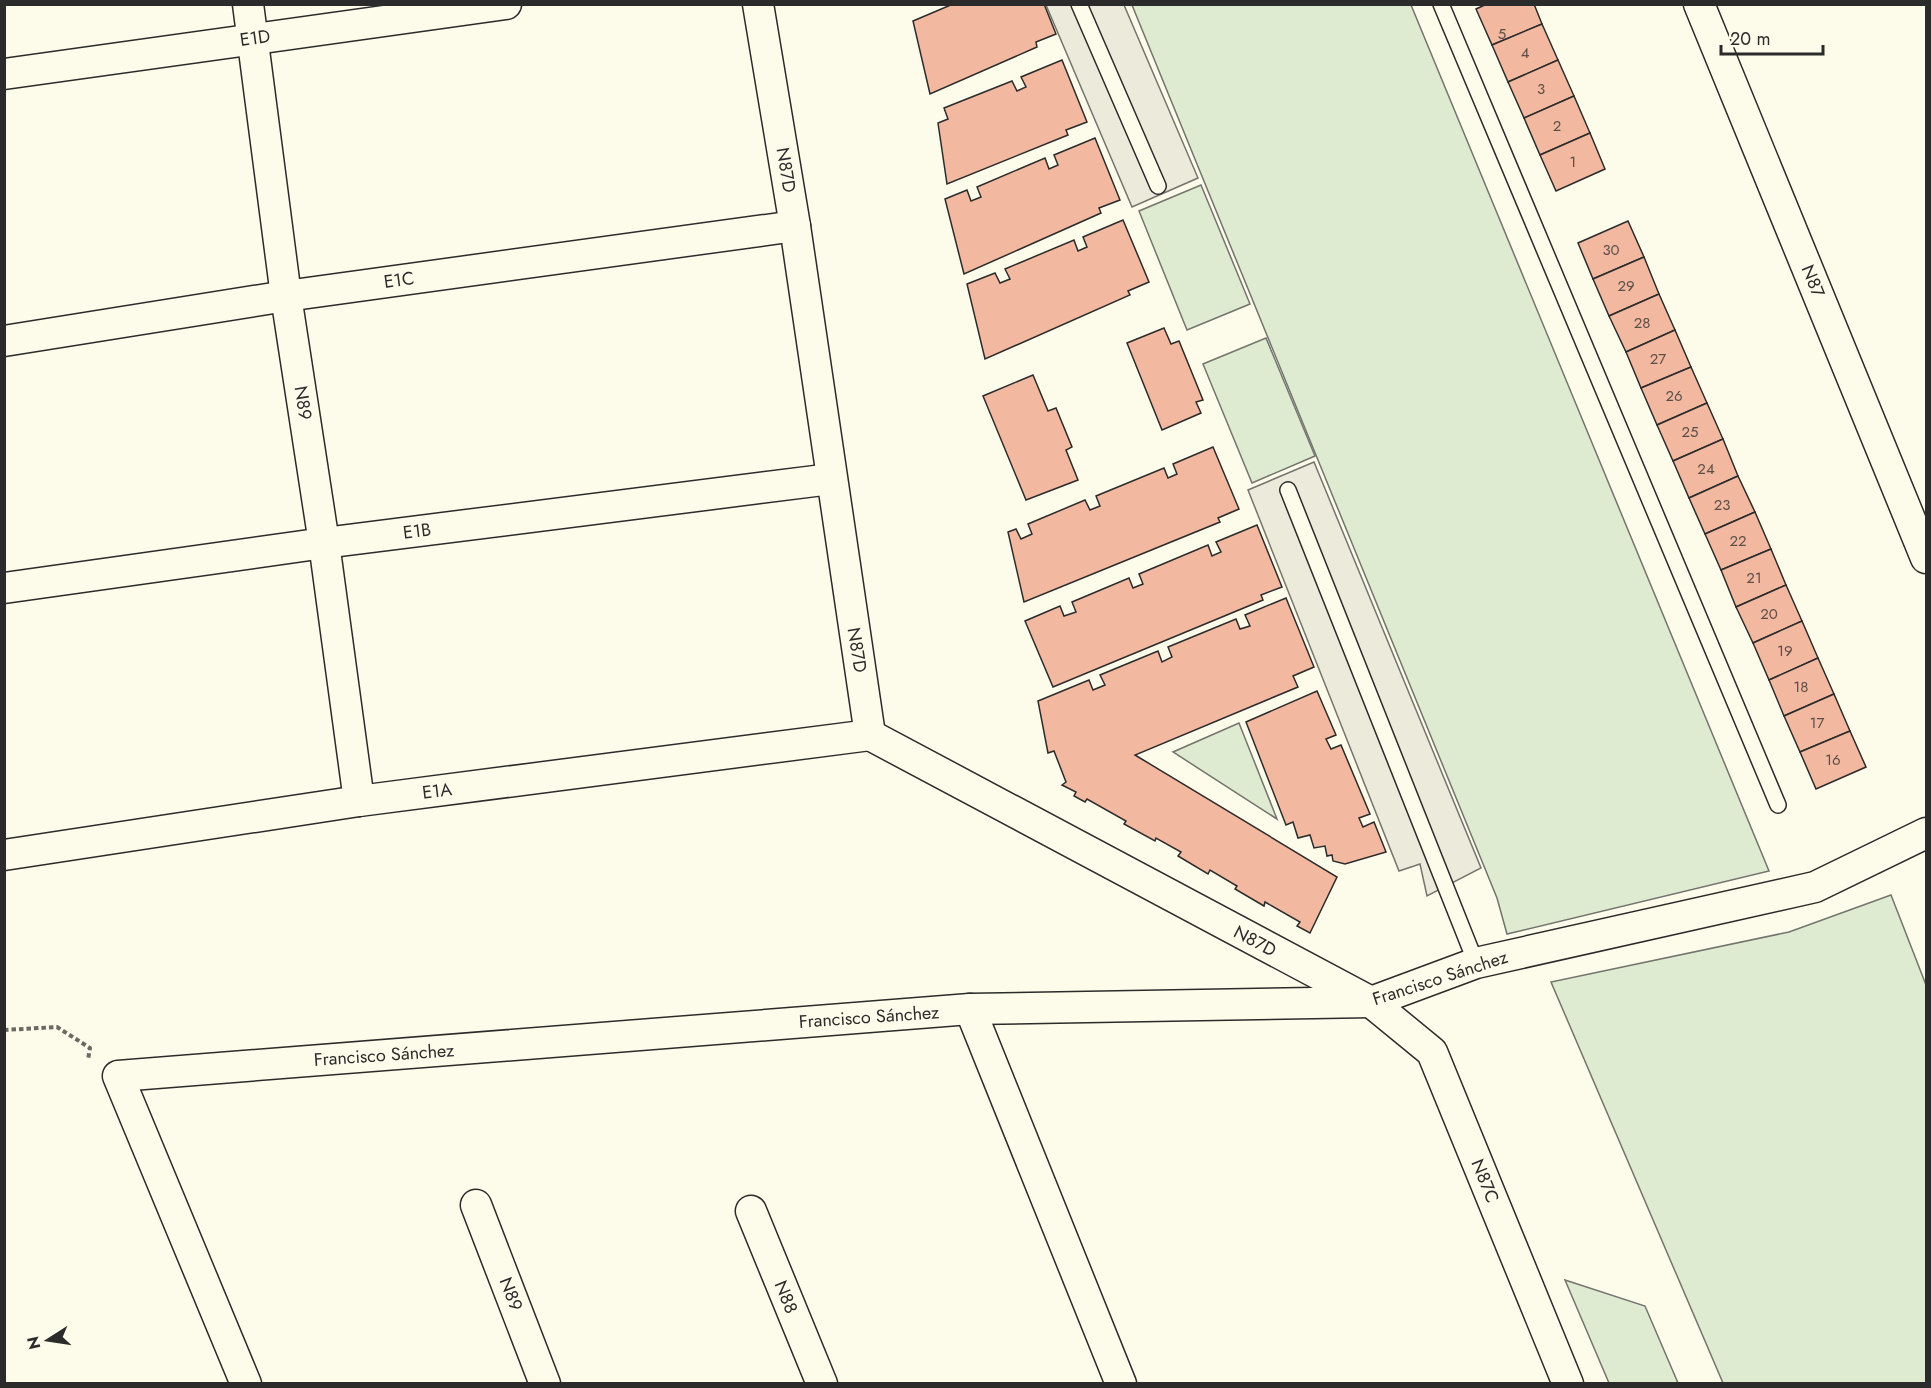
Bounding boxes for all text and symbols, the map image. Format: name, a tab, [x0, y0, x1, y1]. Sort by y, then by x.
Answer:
scale bar	[1721, 18, 1823, 56]
street label: E1D	[238, 23, 272, 53]
house number: 5	[1498, 23, 1506, 45]
text: 20 m	[1730, 26, 1770, 52]
house number: 4	[1521, 42, 1530, 64]
house number: 3	[1537, 78, 1545, 100]
house number: 2	[1553, 115, 1561, 137]
street label: N87D	[770, 146, 802, 194]
house number: 1	[1570, 151, 1576, 173]
house number: 30	[1602, 239, 1620, 261]
street label: N87	[1795, 261, 1831, 302]
street label: E1C	[382, 265, 416, 295]
house number: 29	[1617, 275, 1635, 297]
house number: 28	[1634, 312, 1650, 334]
house number: 27	[1650, 348, 1666, 370]
street label: N89	[287, 384, 319, 422]
house number: 26	[1665, 385, 1683, 407]
house number: 25	[1682, 421, 1699, 443]
house number: 24	[1697, 458, 1715, 480]
house number: 23	[1714, 494, 1730, 516]
street label: E1B	[401, 516, 433, 546]
house number: 22	[1729, 530, 1747, 552]
house number: 21	[1746, 567, 1762, 589]
house number: 20	[1760, 603, 1778, 625]
street label: N87D	[841, 626, 873, 674]
house number: 19	[1777, 640, 1793, 662]
house number: 18	[1794, 676, 1808, 698]
house number: 17	[1810, 712, 1824, 734]
house number: 16	[1825, 749, 1841, 771]
street label: E1A	[421, 776, 454, 806]
street label: N87D	[1229, 919, 1281, 963]
street label: Francisco Sánchez	[1369, 944, 1512, 1012]
street label: Francisco Sánchez	[798, 999, 941, 1035]
street label: Francisco Sánchez	[313, 1037, 456, 1073]
street label: N87C	[1465, 1155, 1505, 1207]
street label: N89	[493, 1273, 529, 1315]
street label: N88	[768, 1277, 804, 1317]
north arrow	[18, 1310, 78, 1370]
text: N	[21, 1334, 46, 1352]

